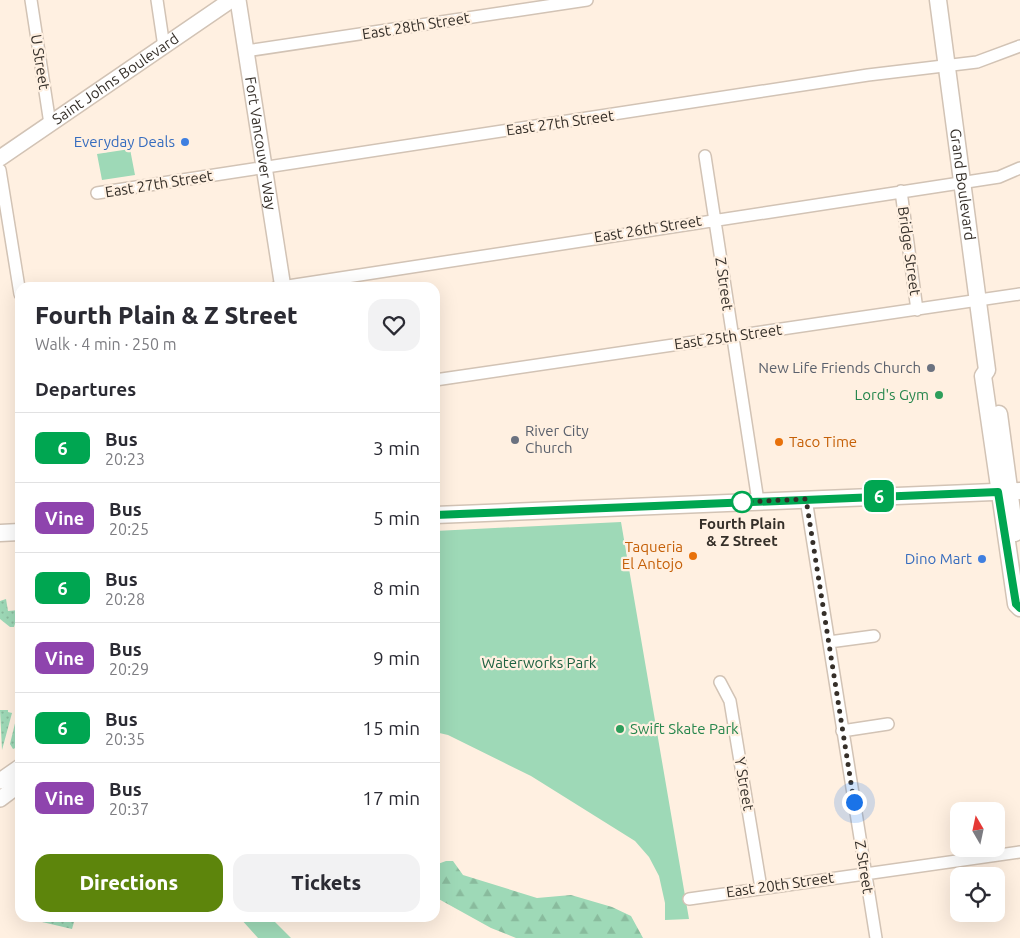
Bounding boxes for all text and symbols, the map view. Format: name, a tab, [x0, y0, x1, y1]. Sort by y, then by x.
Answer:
street label: East 28th Street	[361, 9, 471, 42]
street label: Saint Johns Boulevard	[49, 29, 182, 128]
street label: U Street	[28, 33, 53, 91]
street label: Fort Vancouver Way	[242, 75, 280, 211]
street label: East 27th Street	[505, 107, 615, 138]
street label: Grand Boulevard	[947, 127, 979, 241]
place label: Everyday Deals	[74, 133, 175, 150]
marker: Everyday Deals	[179, 136, 191, 148]
street label: East 27th Street	[104, 167, 214, 200]
street label: Bridge Street	[895, 205, 924, 297]
street label: East 26th Street	[593, 212, 703, 245]
street label: Z Street	[712, 256, 737, 312]
button: heart	[368, 299, 420, 351]
text: Fourth Plain & Z Street	[35, 302, 298, 329]
street label: East 25th Street	[673, 321, 783, 352]
text: Walk · 4 min · 250 m	[35, 335, 177, 353]
place label: New Life Friends Church	[758, 359, 921, 376]
marker: New Life Friends Church	[925, 362, 937, 374]
text: Departures	[35, 378, 136, 400]
place label: Lord's Gym	[855, 386, 929, 403]
marker: Lord's Gym	[933, 389, 945, 401]
place label: River City Church	[525, 422, 589, 456]
text: Bus	[105, 428, 138, 450]
place label: Taco Time	[789, 433, 857, 450]
marker: River City Church	[509, 434, 521, 446]
marker: Taco Time	[773, 436, 785, 448]
text: 3 min	[373, 437, 420, 459]
text: 6	[57, 438, 68, 458]
text: 20:23	[105, 450, 145, 468]
line badge: 6	[863, 480, 895, 512]
text: 6	[874, 486, 884, 506]
marker: Fourth Plain & Z Street	[731, 491, 753, 513]
text: Bus	[109, 498, 142, 520]
text: 5 min	[373, 507, 420, 529]
text: Vine	[45, 508, 84, 528]
place label: Fourth Plain & Z Street	[699, 515, 785, 549]
text: 20:25	[109, 520, 149, 538]
place label: Taqueria El Antojo	[622, 538, 683, 572]
marker: Taqueria El Antojo	[687, 550, 699, 562]
place label: Dino Mart	[905, 550, 972, 567]
marker: Dino Mart	[976, 553, 988, 565]
text: Bus	[105, 568, 138, 590]
text: 8 min	[373, 577, 420, 599]
text: 6	[57, 578, 68, 598]
text: 20:28	[105, 590, 145, 608]
text: Bus	[109, 638, 142, 660]
text: 9 min	[373, 647, 420, 669]
text: Vine	[45, 648, 84, 668]
park label: Waterworks Park	[482, 654, 597, 671]
text: 20:29	[109, 660, 149, 678]
text: Bus	[105, 708, 138, 730]
text: 15 min	[362, 717, 420, 739]
text: 6	[57, 718, 68, 738]
place label: Swift Skate Park	[630, 720, 739, 737]
marker: Swift Skate Park	[614, 723, 626, 735]
text: 20:35	[105, 730, 145, 748]
street label: Y Street	[731, 756, 758, 812]
text: Bus	[109, 778, 142, 800]
text: 17 min	[362, 787, 420, 809]
text: Vine	[45, 788, 84, 808]
your location	[842, 790, 867, 815]
text: 20:37	[109, 800, 149, 818]
north arrow	[950, 802, 1005, 858]
map controls	[950, 802, 1005, 922]
street label: Z Street	[852, 839, 877, 895]
button: Directions	[35, 854, 223, 912]
button: Tickets	[233, 854, 420, 912]
button: locate	[950, 867, 1005, 922]
street label: East 20th Street	[725, 869, 835, 900]

